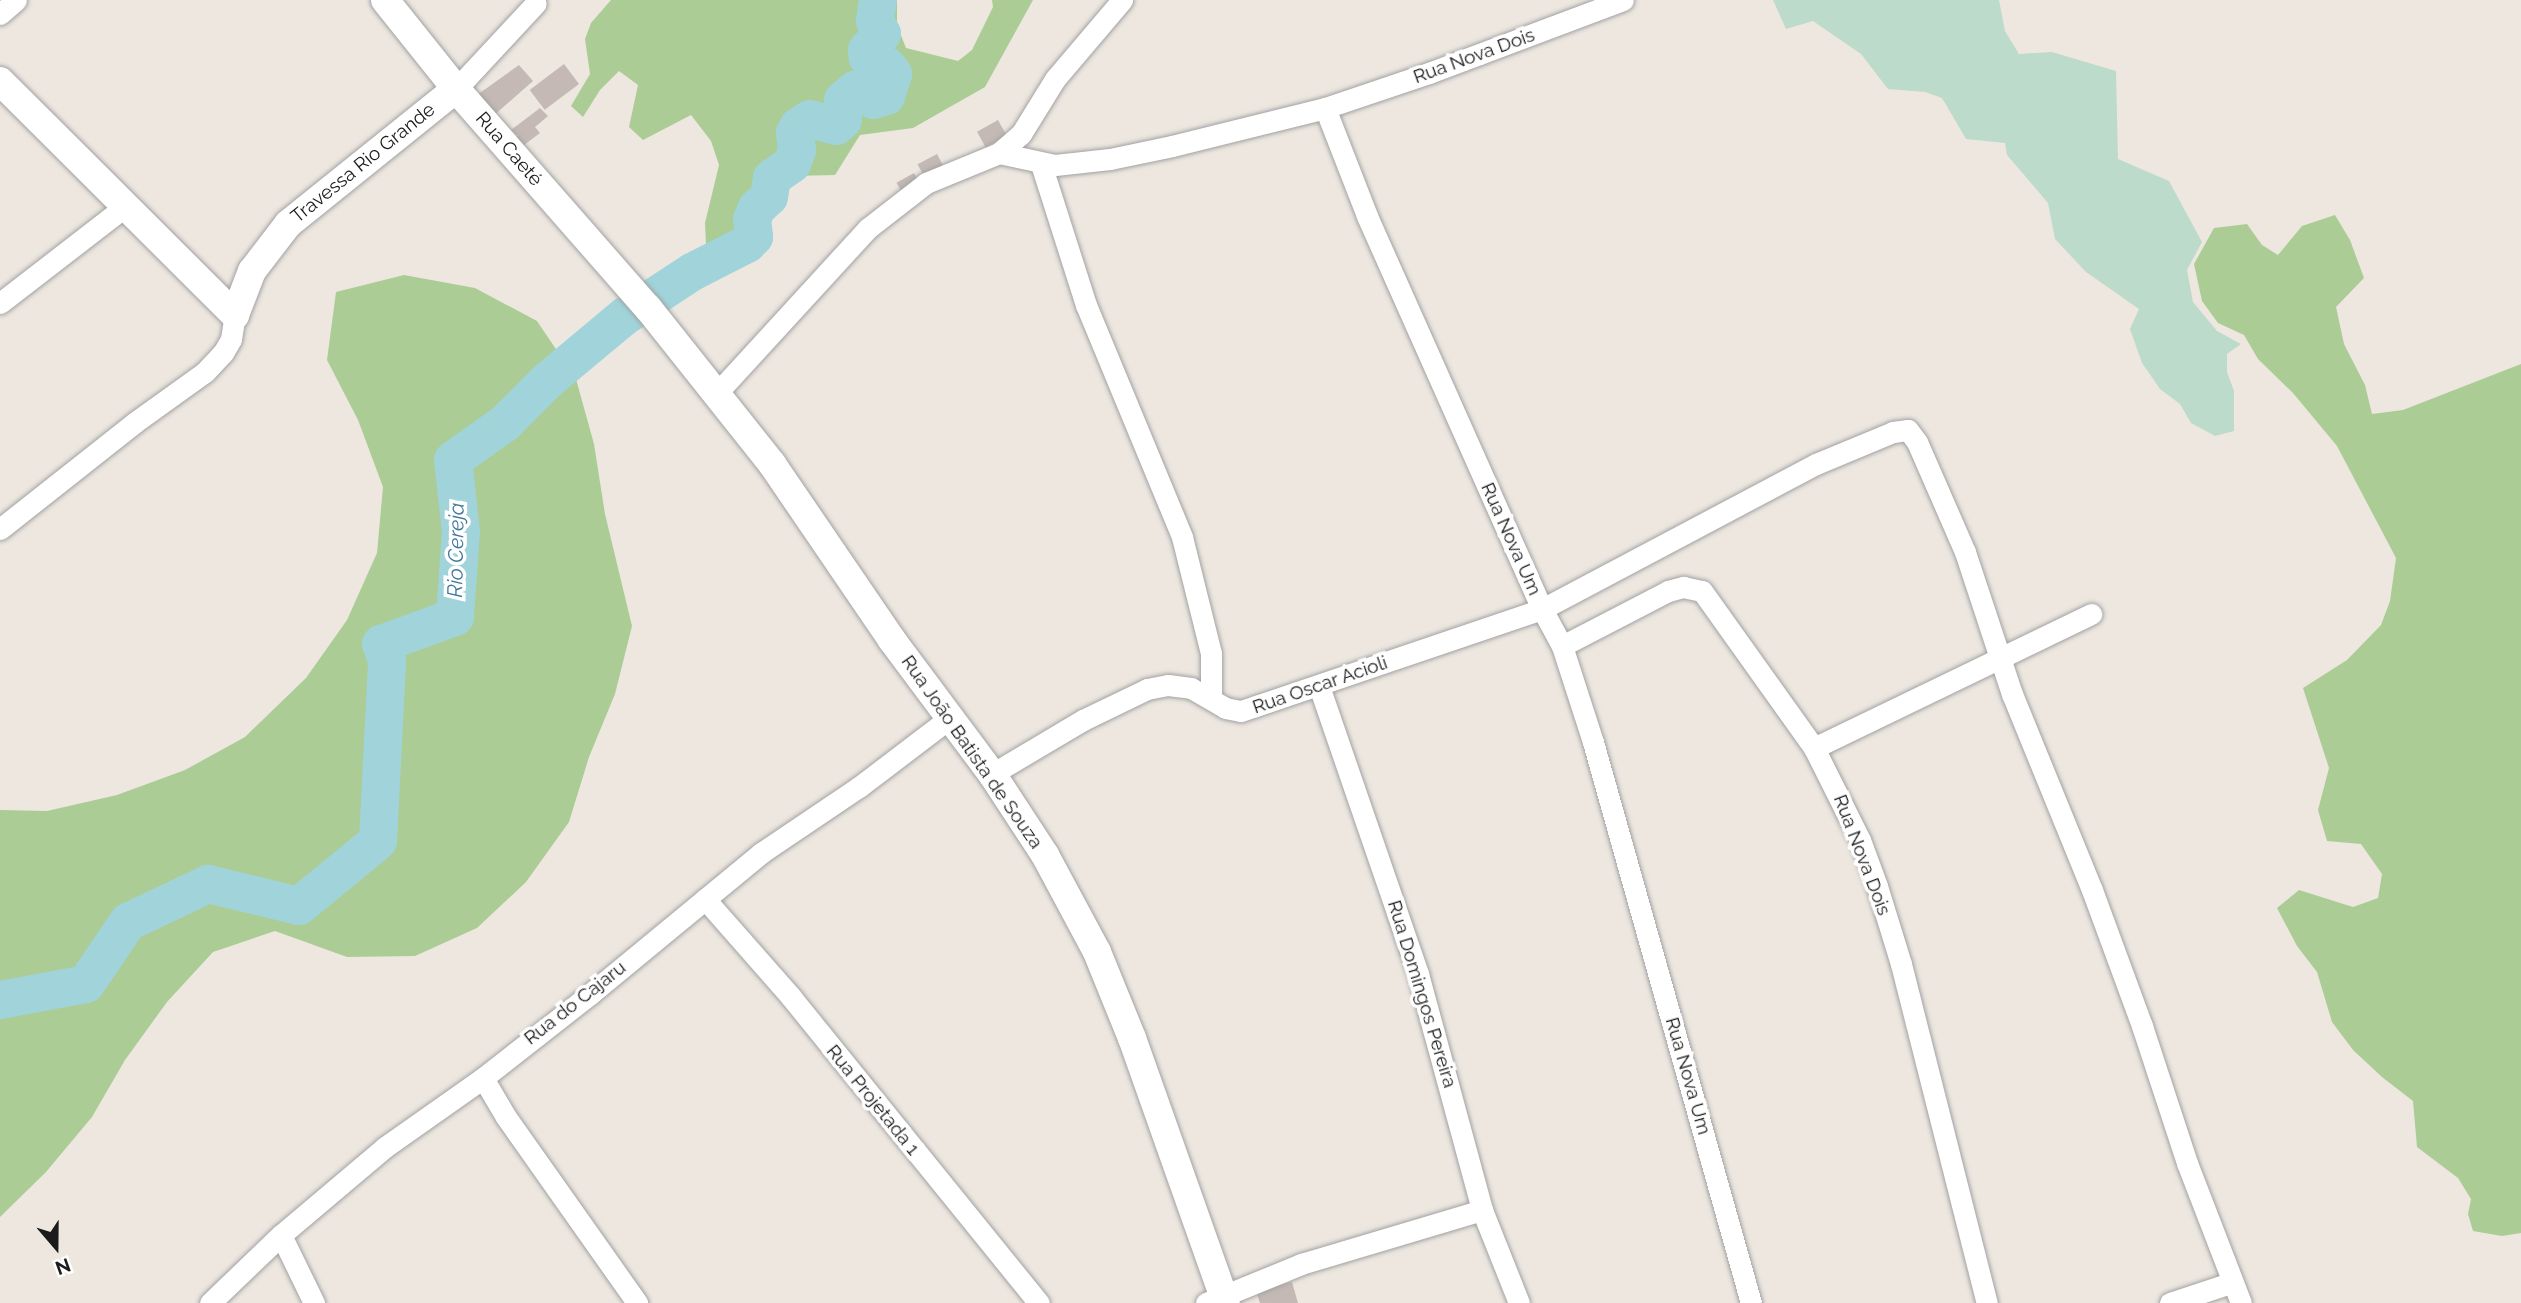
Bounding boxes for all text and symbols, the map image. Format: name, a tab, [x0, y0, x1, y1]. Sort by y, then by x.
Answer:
street label: Rua Nova Dois	[1410, 23, 1538, 89]
street label: Travessa Rio Grande	[287, 98, 439, 228]
street label: Rua Caeté	[471, 107, 547, 191]
street label: Rua Nova Um	[1476, 479, 1546, 599]
water label: Rio Cereja	[443, 502, 469, 598]
street label: Rua João Batista de Souza	[896, 651, 1048, 853]
street label: Rua Oscar Acioli	[1249, 651, 1391, 719]
street label: Rua Nova Dois	[1829, 791, 1895, 919]
street label: Rua Domingos Pereira	[1383, 898, 1461, 1090]
street label: Rua do Cajaru	[520, 956, 630, 1050]
street label: Rua Nova Um	[1660, 1015, 1716, 1137]
street label: Rua Projetada 1	[822, 1040, 924, 1160]
north arrow	[21, 1212, 91, 1282]
text: N	[53, 1254, 74, 1280]

